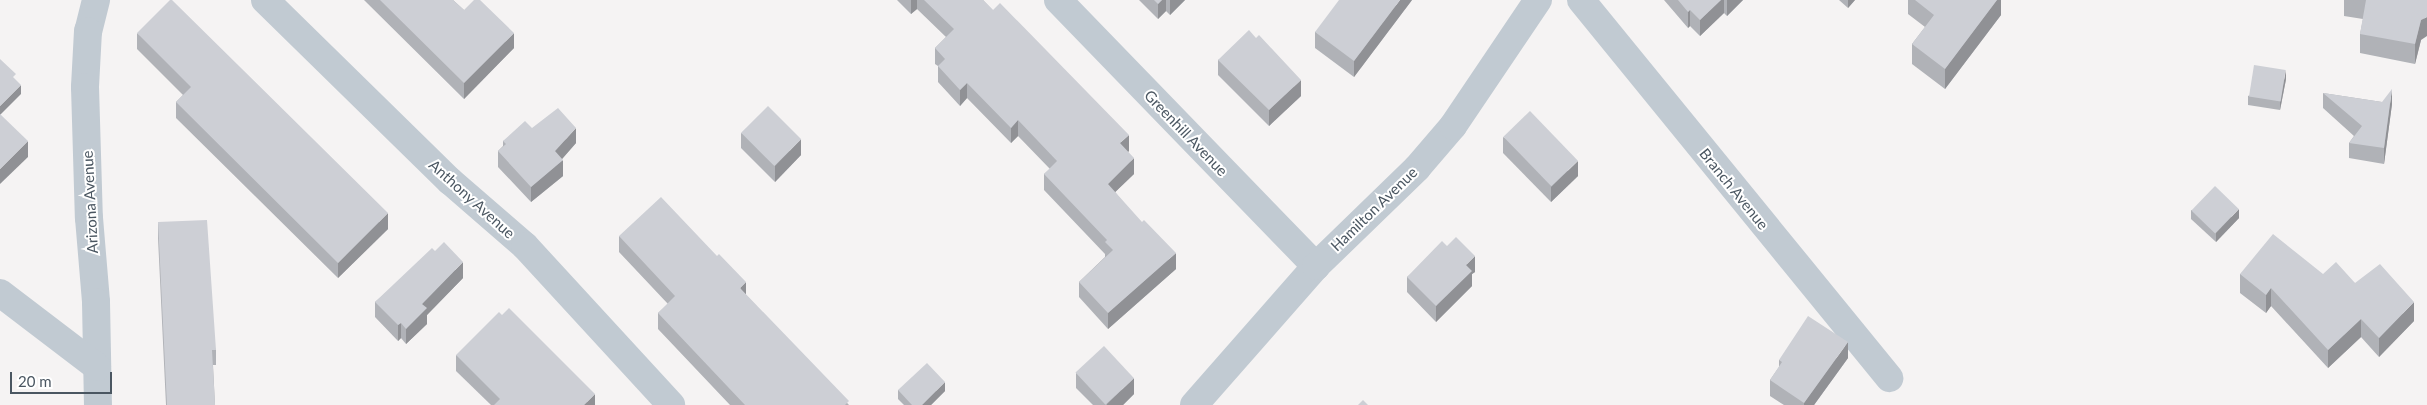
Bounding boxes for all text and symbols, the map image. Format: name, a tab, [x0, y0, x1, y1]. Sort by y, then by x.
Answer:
street label: Greenhill Avenue	[1140, 86, 1232, 180]
street label: Branch Avenue	[1696, 145, 1772, 233]
street label: Arizona Avenue	[78, 150, 102, 254]
street label: Anthony Avenue	[425, 155, 519, 243]
street label: Hamilton Avenue	[1327, 163, 1421, 255]
scale bar	[12, 362, 115, 394]
text: 20 m	[18, 372, 52, 390]

